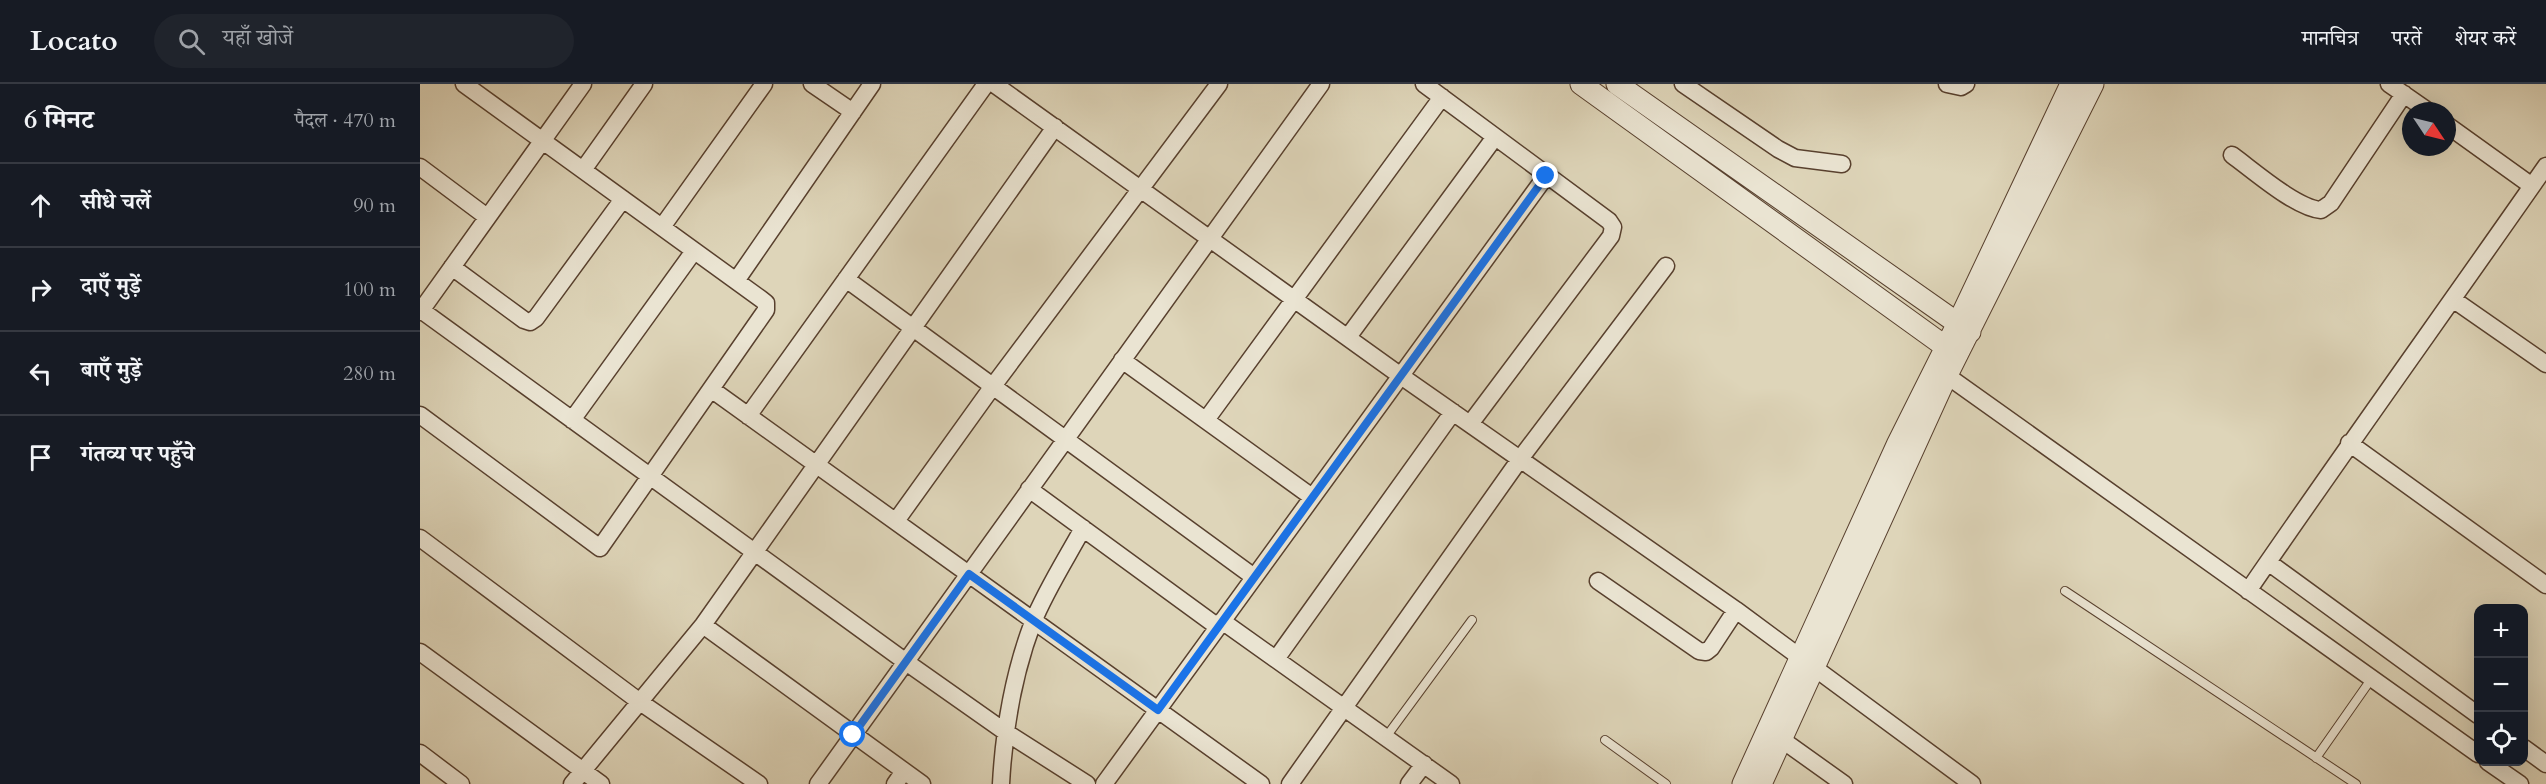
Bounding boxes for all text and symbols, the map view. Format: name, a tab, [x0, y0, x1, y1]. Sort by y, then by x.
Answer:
search box	[154, 14, 574, 68]
text: Locato	[30, 22, 118, 60]
text: यहाँ खोजें	[223, 23, 293, 53]
text: मानचित्र	[2302, 24, 2359, 53]
text: परतें	[2392, 24, 2422, 53]
text: शेयर करें	[2455, 24, 2516, 53]
icon: search	[175, 25, 208, 58]
text: 6 मिनट	[24, 102, 94, 137]
north arrow	[2402, 102, 2456, 156]
text: पैदल · 470 m	[294, 107, 396, 134]
route end	[1532, 162, 1558, 188]
text: सीधे चलें	[81, 187, 151, 217]
icon: ahead	[24, 189, 57, 222]
text: 90 m	[353, 192, 396, 219]
text: दाएँ मुड़ें	[81, 271, 141, 301]
icon: right	[24, 273, 57, 306]
text: 100 m	[343, 276, 396, 303]
text: बाएँ मुड़ें	[81, 355, 141, 385]
icon: left	[24, 357, 57, 390]
text: 280 m	[343, 360, 396, 387]
text: गंतव्य पर पहुँचे	[81, 439, 195, 469]
icon: arrive	[24, 441, 57, 474]
map controls	[2474, 604, 2528, 766]
button: +	[2474, 604, 2528, 658]
button: −	[2474, 658, 2528, 712]
button: locate	[2474, 712, 2528, 766]
route start	[839, 721, 865, 747]

